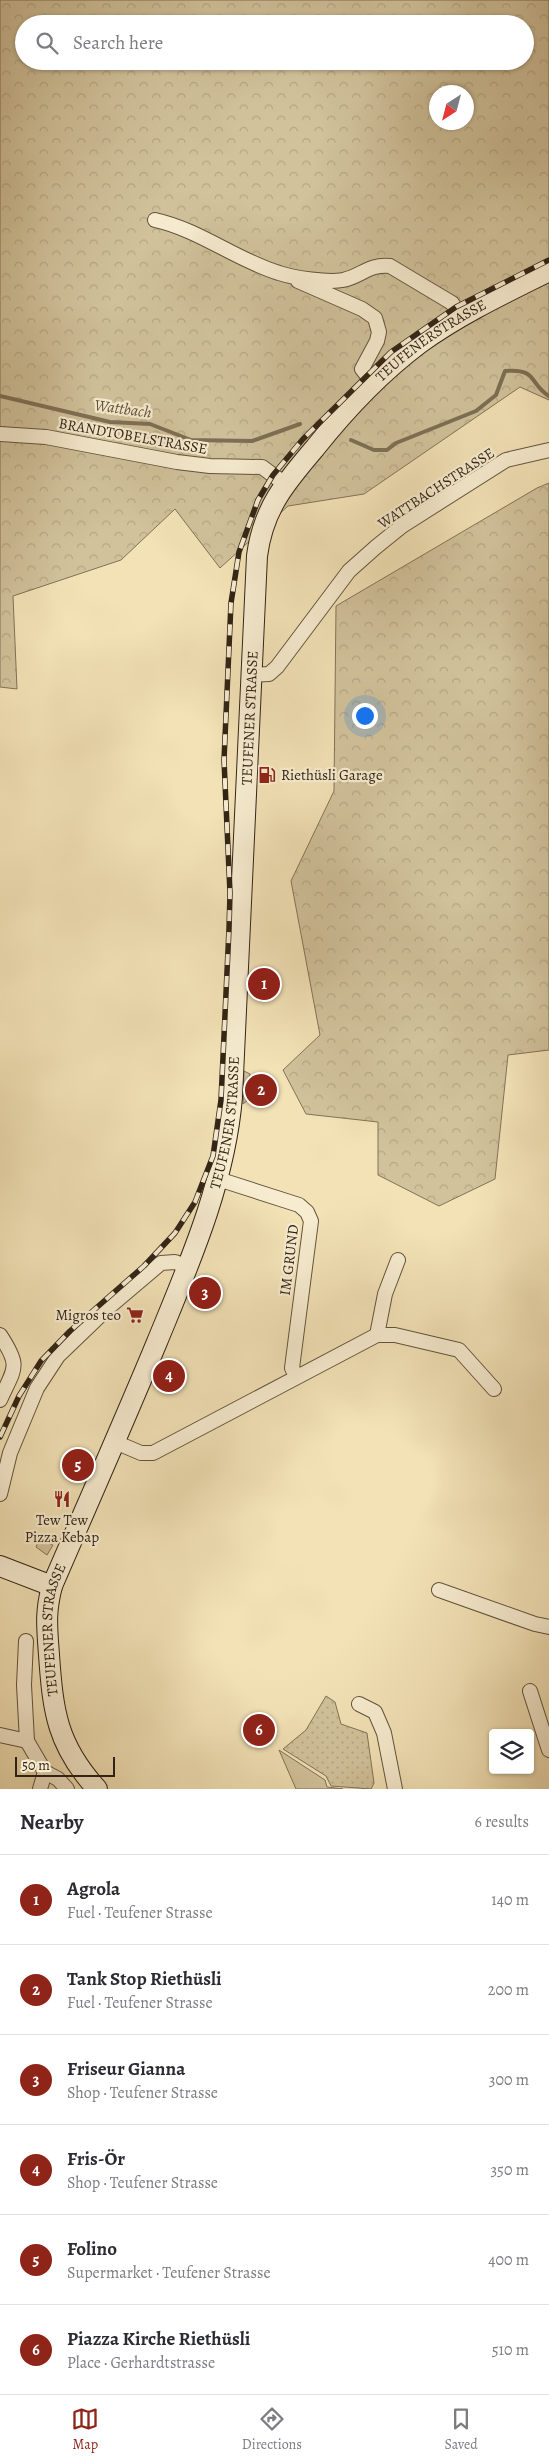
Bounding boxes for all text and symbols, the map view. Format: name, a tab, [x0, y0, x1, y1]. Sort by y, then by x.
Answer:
search box	[15, 15, 534, 70]
icon: search	[33, 29, 61, 57]
text: Search here	[73, 30, 163, 56]
north arrow	[429, 85, 474, 130]
street label: TEUFENERSTRASSE	[371, 294, 490, 386]
water label: Wattbach	[93, 394, 153, 424]
street label: BRANDTOBELSTRASSE	[57, 413, 209, 459]
street label: WATTBACHSTRASSE	[373, 443, 498, 534]
street label: TEUFENER STRASSE	[236, 650, 263, 785]
your location	[352, 703, 378, 729]
fuel station icon: Riethüsli Garage	[257, 765, 277, 785]
place label: Riethüsli Garage	[281, 765, 383, 785]
pin: 1	[248, 965, 280, 1003]
street label: TEUFENER STRASSE	[205, 1056, 244, 1192]
pin: 2	[245, 1071, 277, 1109]
street label: IM GRUND	[275, 1223, 303, 1297]
pin: 3	[189, 1274, 221, 1312]
place label: Migros teo	[55, 1305, 121, 1325]
supermarket icon: Migros teo	[125, 1305, 145, 1325]
pin: 4	[153, 1357, 185, 1395]
pin: 5	[62, 1446, 94, 1484]
restaurant icon: Tew Tew Pizza Kebap	[52, 1489, 72, 1509]
place label: Tew Tew Pizza Kebap	[25, 1510, 99, 1547]
street label: TEUFENER STRASSE	[37, 1560, 71, 1697]
pin: 6	[243, 1711, 275, 1749]
map controls	[489, 1729, 534, 1774]
button: layers	[489, 1729, 534, 1774]
scale bar	[15, 1754, 115, 1777]
text: 50 m	[22, 1756, 50, 1775]
text: Nearby	[20, 1808, 83, 1836]
text: 6 results	[475, 1811, 529, 1833]
text: Agrola	[67, 1876, 120, 1902]
text: 1	[33, 1889, 39, 1911]
text: 140 m	[491, 1889, 529, 1911]
text: Fuel · Teufener Strasse	[67, 1902, 213, 1924]
text: Tank Stop Riethüsli	[67, 1966, 222, 1992]
text: 2	[32, 1979, 40, 2001]
text: 200 m	[488, 1979, 529, 2001]
text: Fuel · Teufener Strasse	[67, 1992, 213, 2014]
text: Friseur Gianna	[67, 2056, 185, 2082]
text: 3	[33, 2069, 39, 2091]
text: 300 m	[489, 2069, 529, 2091]
text: Shop · Teufener Strasse	[67, 2082, 218, 2104]
text: Fris-Ör	[67, 2146, 125, 2172]
text: 4	[32, 2159, 40, 2181]
text: 350 m	[490, 2159, 529, 2181]
text: Shop · Teufener Strasse	[67, 2172, 218, 2194]
text: Folino	[67, 2236, 117, 2262]
text: 5	[33, 2249, 39, 2271]
text: 400 m	[488, 2249, 529, 2271]
text: Supermarket · Teufener Strasse	[67, 2262, 271, 2284]
text: Piazza Kirche Riethüsli	[67, 2326, 250, 2352]
text: 6	[32, 2339, 40, 2361]
text: 510 m	[492, 2339, 529, 2361]
text: Place · Gerhardtstrasse	[67, 2352, 215, 2374]
tab: Map	[71, 2405, 99, 2454]
tab: Directions	[242, 2405, 302, 2454]
tab: Saved	[445, 2405, 478, 2454]

